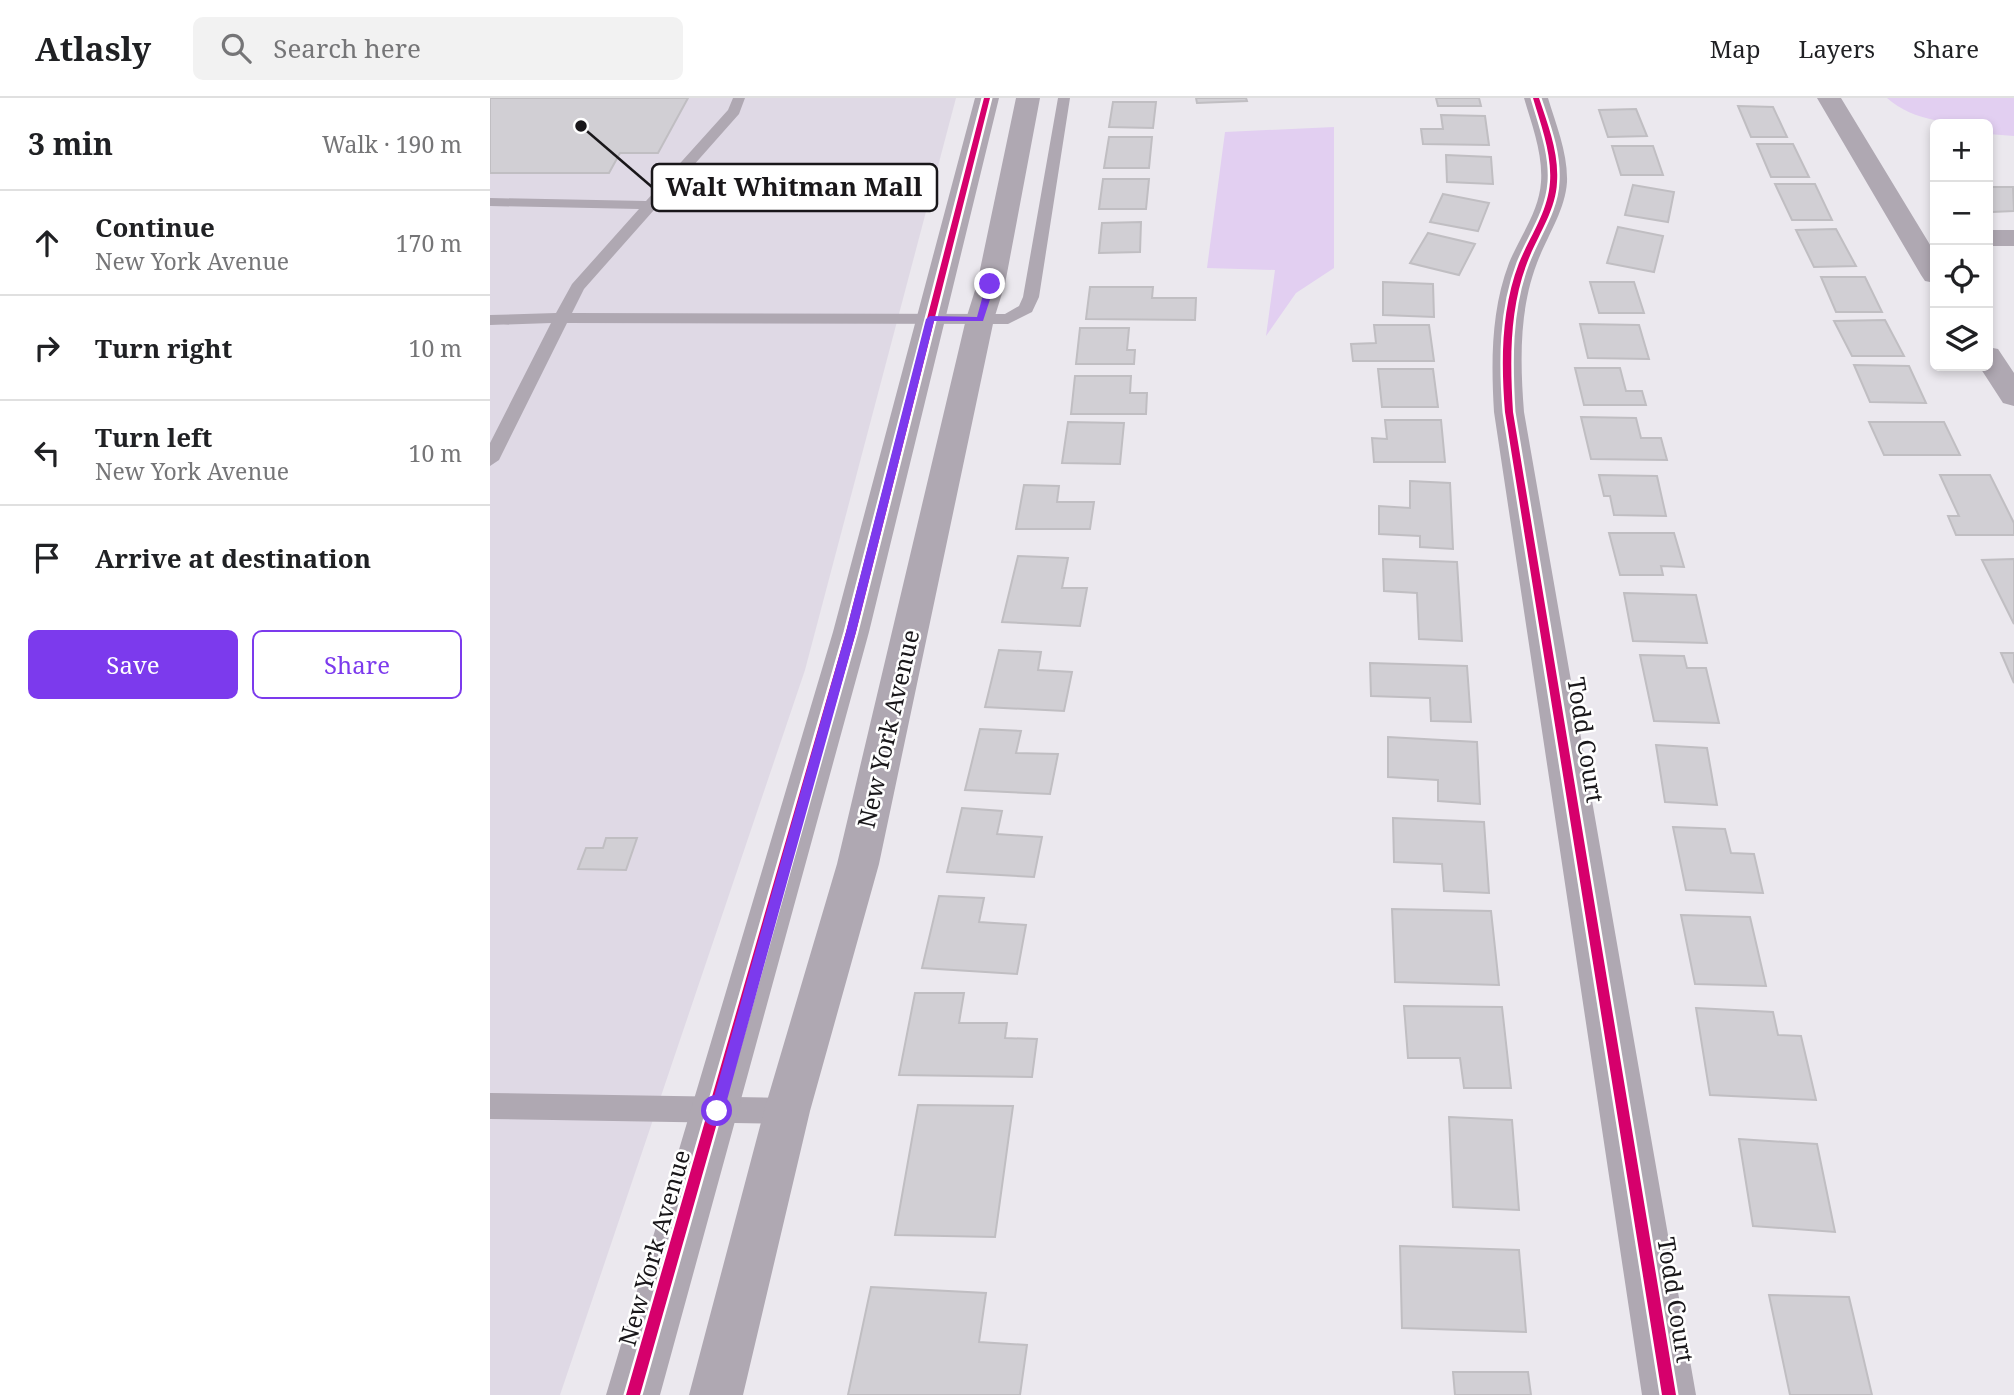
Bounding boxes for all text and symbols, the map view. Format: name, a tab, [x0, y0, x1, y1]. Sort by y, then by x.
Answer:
search box	[193, 17, 683, 80]
text: Atlasly	[35, 26, 151, 71]
icon: search	[217, 29, 255, 67]
text: Search here	[273, 30, 421, 66]
text: Map	[1710, 32, 1761, 65]
text: Layers	[1799, 32, 1875, 65]
text: Share	[1913, 32, 1979, 65]
map controls	[1930, 119, 1993, 371]
button: +	[1930, 119, 1993, 182]
text: 3 min	[28, 123, 113, 164]
text: Walk · 190 m	[322, 128, 462, 160]
callout: Walt Whitman Mall	[652, 164, 937, 211]
text: Walt Whitman Mall	[666, 168, 922, 204]
button: −	[1930, 182, 1993, 245]
text: Continue	[95, 209, 215, 245]
icon: ahead	[28, 224, 66, 262]
text: 170 m	[396, 227, 462, 259]
text: New York Avenue	[95, 245, 289, 277]
button: locate	[1930, 245, 1993, 308]
route end	[974, 268, 1005, 299]
button: layers	[1930, 308, 1993, 371]
icon: right	[28, 329, 66, 367]
text: Turn right	[95, 330, 232, 366]
text: 10 m	[409, 332, 462, 364]
text: Turn left	[95, 419, 212, 455]
icon: left	[28, 434, 66, 472]
text: 10 m	[409, 437, 462, 469]
text: New York Avenue	[95, 455, 289, 487]
icon: arrive	[28, 539, 66, 577]
text: Arrive at destination	[95, 540, 371, 576]
street label: New York Avenue	[849, 626, 926, 831]
button: Save	[28, 630, 238, 699]
button: Share	[252, 630, 462, 699]
street label: Todd Court	[1560, 675, 1613, 805]
route start	[701, 1095, 732, 1126]
street label: New York Avenue	[610, 1146, 697, 1350]
street label: Todd Court	[1650, 1235, 1703, 1365]

